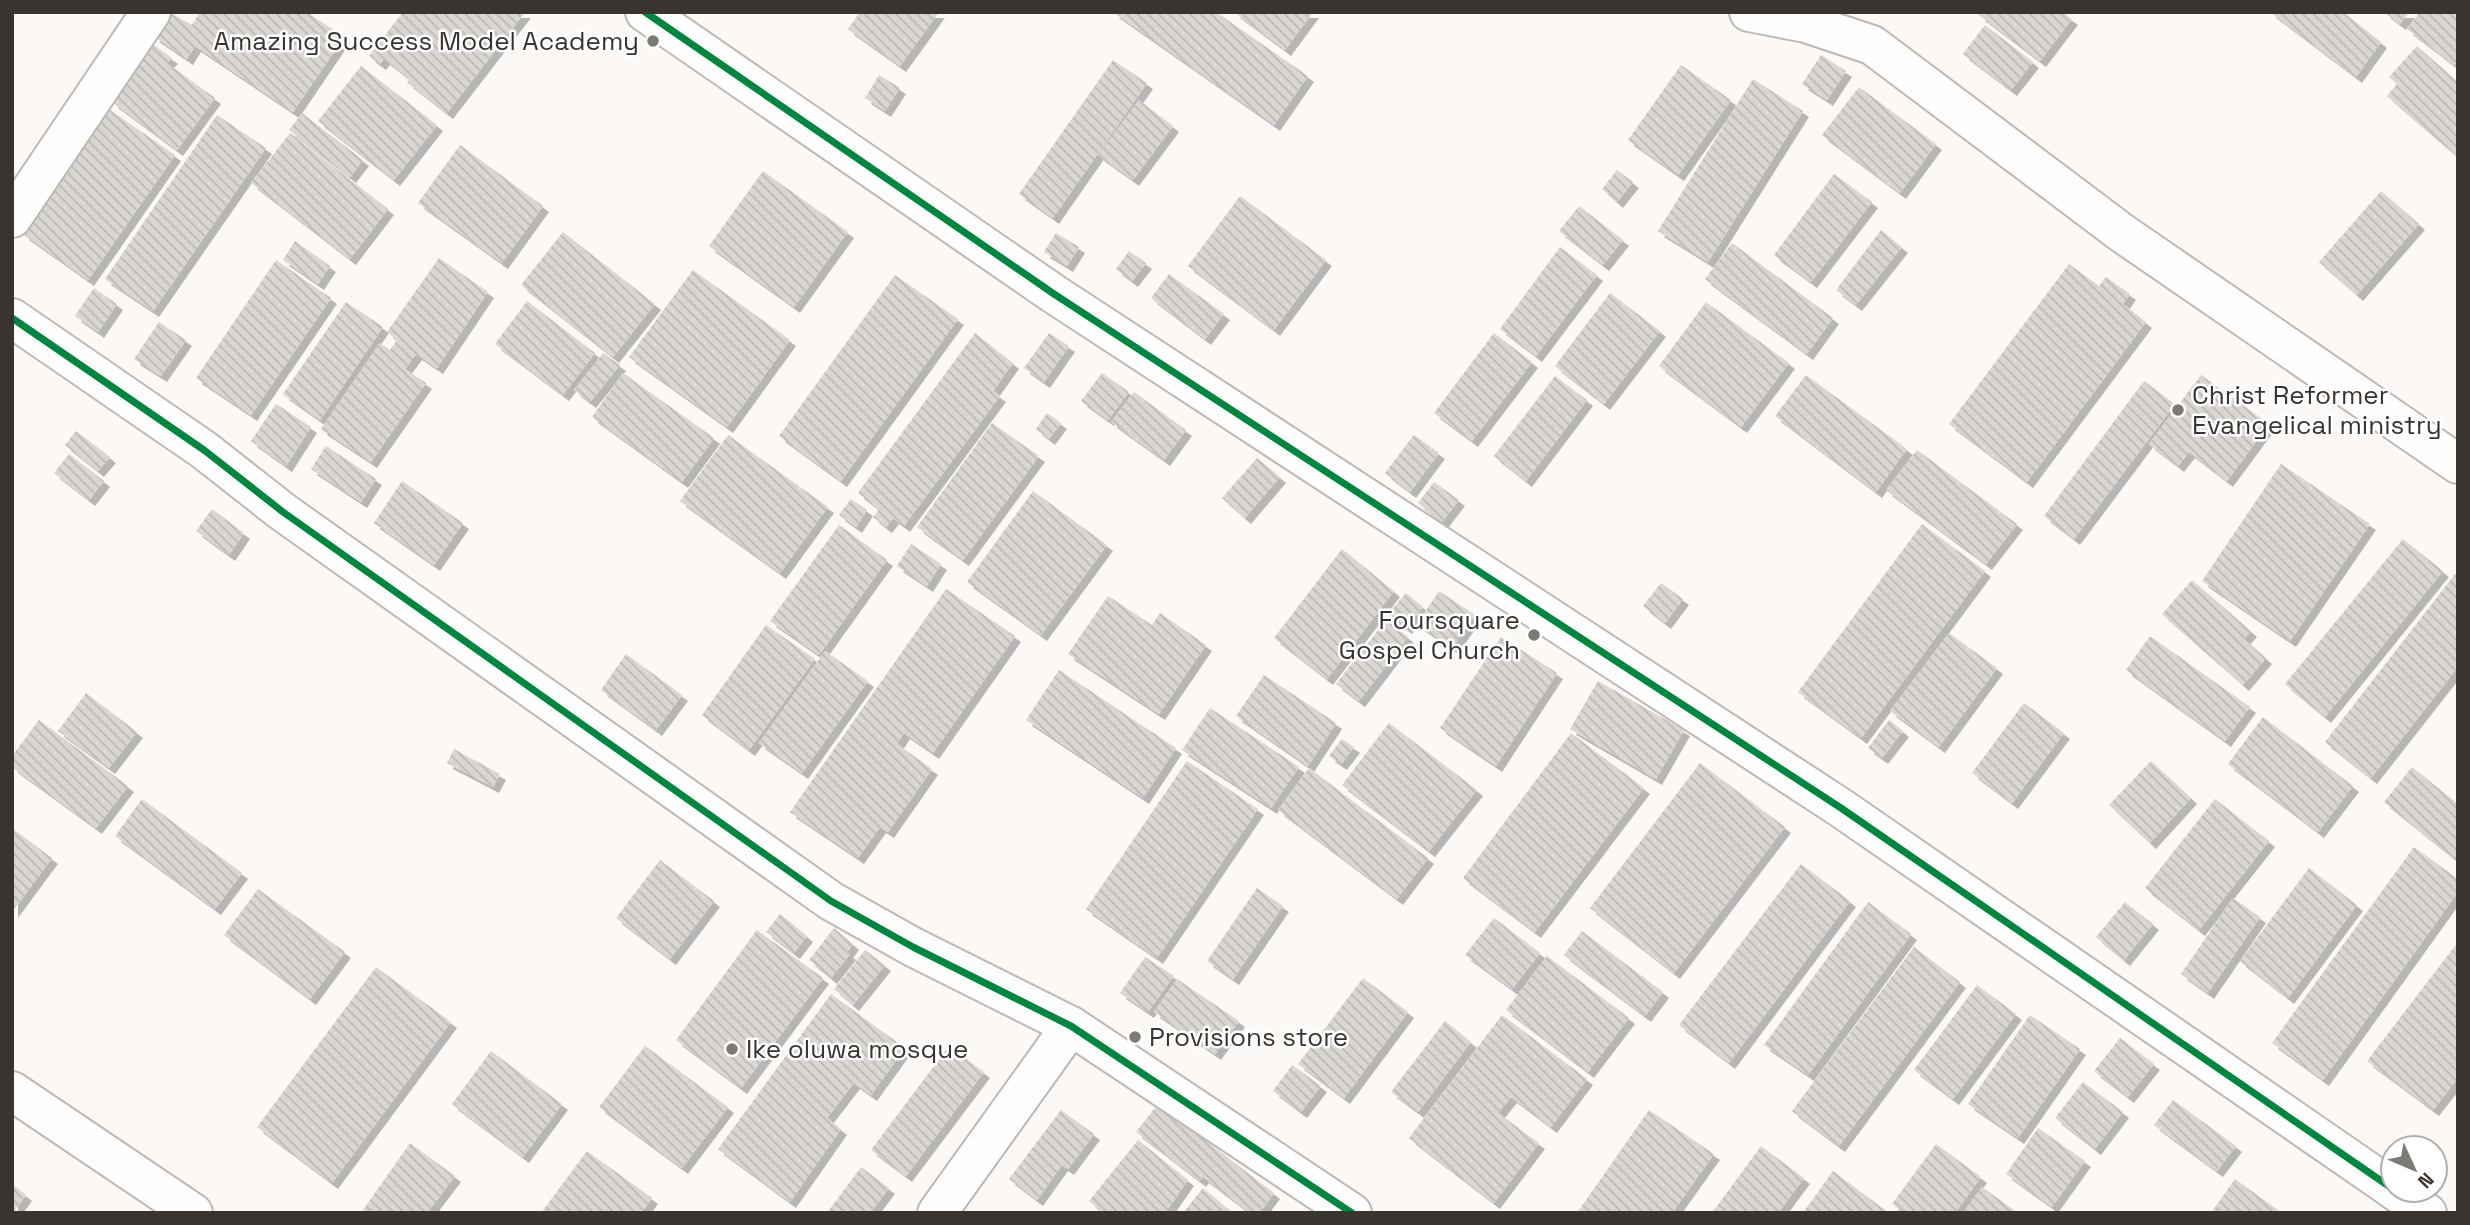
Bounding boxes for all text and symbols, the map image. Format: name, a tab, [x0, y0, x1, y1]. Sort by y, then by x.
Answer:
place label: Amazing Success Model Academy	[214, 24, 639, 58]
marker: Amazing Success Model Academy	[645, 33, 661, 49]
place label: Christ Reformer Evangelical ministry	[2192, 378, 2442, 442]
marker: Christ Reformer Evangelical ministry	[2170, 402, 2186, 418]
place label: Foursquare Gospel Church	[1339, 603, 1520, 667]
marker: Foursquare Gospel Church	[1526, 627, 1542, 643]
place label: Provisions store	[1149, 1020, 1348, 1054]
marker: Provisions store	[1127, 1029, 1143, 1045]
place label: Ike oluwa mosque	[746, 1032, 968, 1066]
marker: Ike oluwa mosque	[724, 1041, 740, 1057]
north arrow	[2379, 1134, 2449, 1204]
text: N	[2412, 1167, 2439, 1194]

